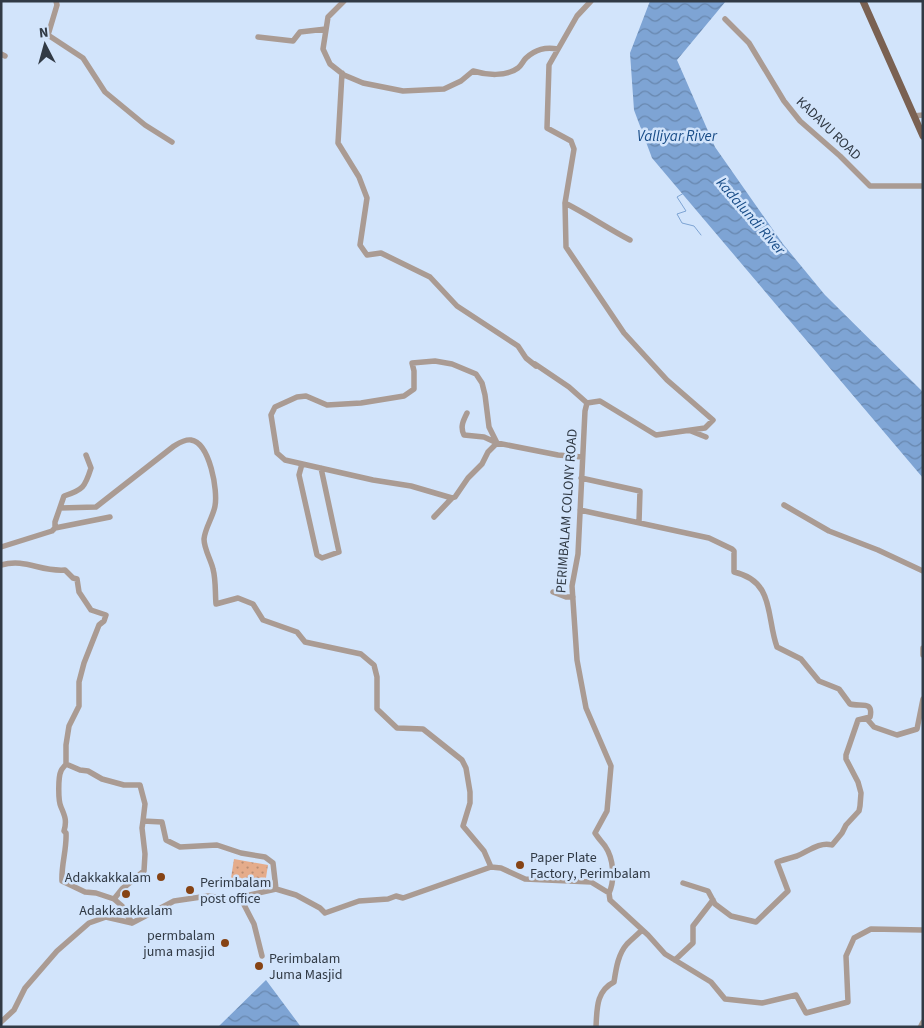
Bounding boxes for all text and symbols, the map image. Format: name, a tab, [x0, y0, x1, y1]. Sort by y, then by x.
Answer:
north arrow	[20, 20, 70, 70]
text: N	[38, 23, 49, 43]
street label: KADAVU ROAD	[791, 92, 865, 165]
water label: Valliyar River	[637, 126, 718, 147]
water label: kadalundi River	[711, 173, 791, 260]
street label: PERIMBALAM COLONY ROAD	[551, 428, 583, 594]
place label: Paper Plate Factory, Perimbalam	[530, 848, 651, 884]
marker: Paper Plate Factory, Perimbalam	[514, 859, 526, 871]
place label: Adakkakkalam	[65, 868, 151, 888]
marker: Adakkakkalam	[155, 871, 167, 883]
place label: Perimbalam post office	[200, 873, 271, 909]
marker: Perimbalam post office	[184, 884, 196, 896]
marker: Adakkaakkalam	[120, 888, 132, 900]
place label: Adakkaakkalam	[79, 901, 173, 921]
place label: permbalam juma masjid	[142, 926, 215, 962]
marker: permbalam juma masjid	[219, 937, 231, 949]
place label: Perimbalam Juma Masjid	[269, 949, 343, 985]
marker: Perimbalam Juma Masjid	[253, 960, 265, 972]

